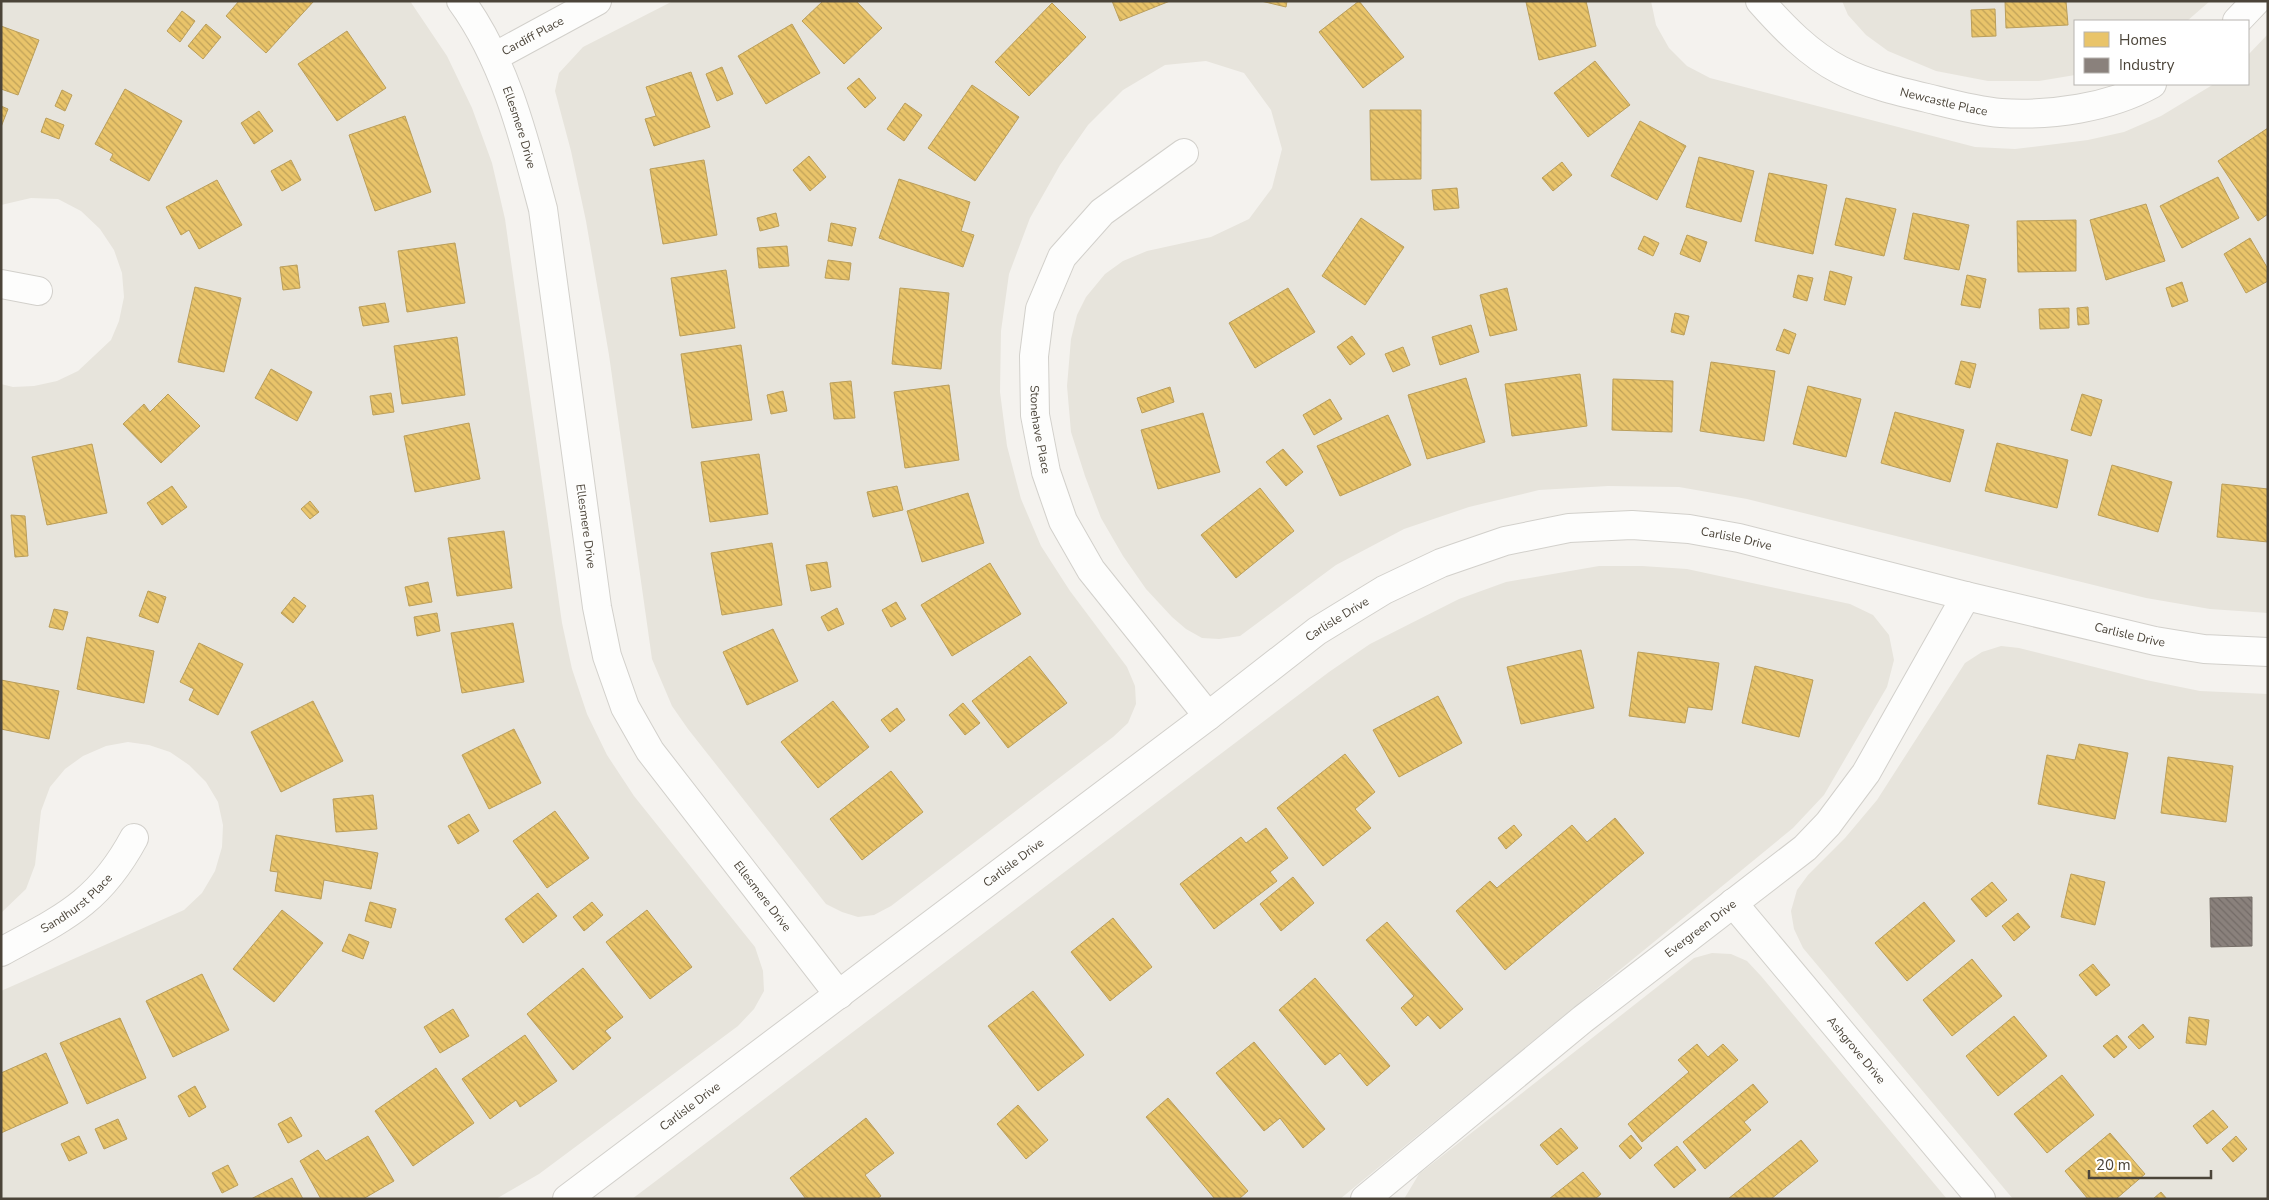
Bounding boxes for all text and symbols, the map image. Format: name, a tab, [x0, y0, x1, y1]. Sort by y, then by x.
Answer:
street label: Cardiff Place	[499, 13, 567, 59]
legend	[2074, 20, 2249, 85]
text: Homes	[2119, 30, 2167, 50]
text: Industry	[2119, 55, 2175, 75]
street label: Ellesmere Drive	[499, 84, 540, 170]
street label: Newcastle Place	[1898, 84, 1989, 119]
street label: Stonehave Place	[1026, 385, 1054, 475]
street label: Ellesmere Drive	[572, 483, 600, 569]
street label: Carlisle Drive	[1700, 523, 1774, 554]
street label: Carlisle Drive	[1302, 593, 1372, 645]
street label: Carlisle Drive	[2093, 619, 2166, 651]
street label: Carlisle Drive	[980, 834, 1047, 891]
street label: Ellesmere Drive	[730, 858, 795, 935]
street label: Sandhurst Place	[38, 870, 116, 937]
street label: Evergreen Drive	[1662, 896, 1739, 961]
street label: Ashgrove Drive	[1823, 1013, 1889, 1087]
street label: Carlisle Drive	[656, 1078, 724, 1134]
scale bar	[2089, 1148, 2212, 1180]
text: 20 m	[2096, 1155, 2131, 1175]

